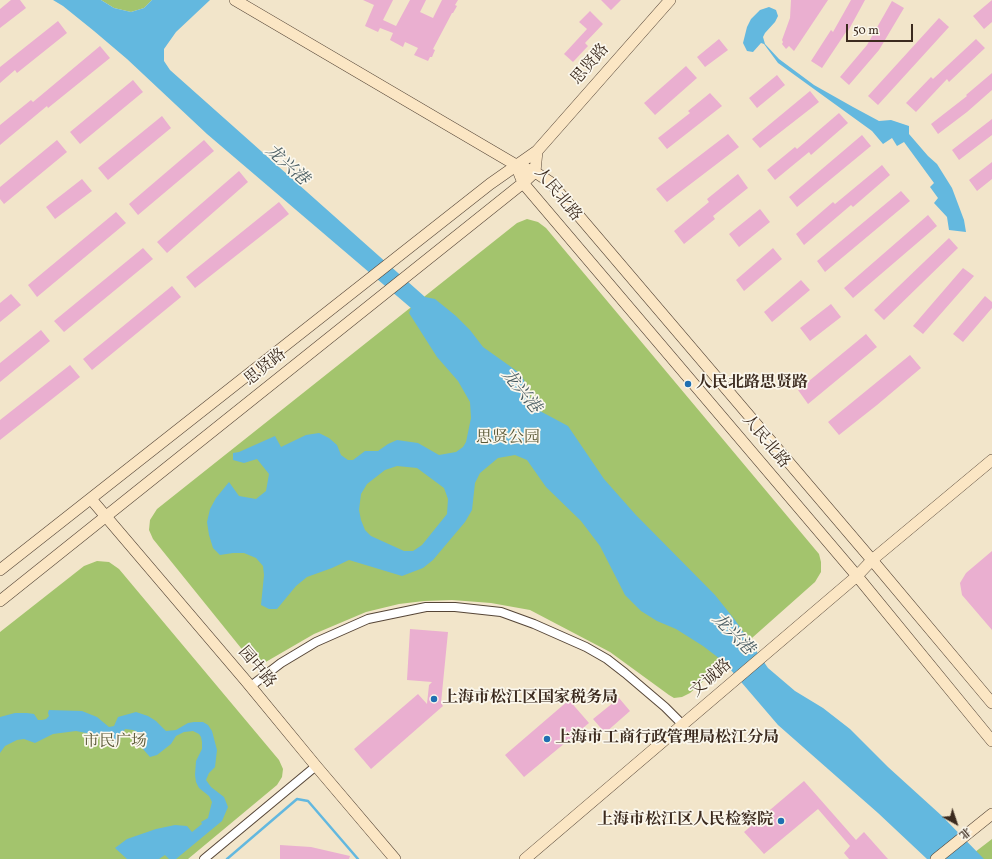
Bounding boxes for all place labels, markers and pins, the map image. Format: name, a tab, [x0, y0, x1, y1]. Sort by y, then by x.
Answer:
place label: 人民北路思贤路	[696, 374, 808, 394]
marker: 人民北路思贤路	[683, 379, 693, 389]
place label: 上海市松江区国家税务局	[442, 689, 618, 709]
marker: 上海市松江区国家税务局	[429, 694, 439, 704]
place label: 上海市工商行政管理局松江分局	[555, 729, 779, 749]
marker: 上海市工商行政管理局松江分局	[542, 734, 552, 744]
place label: 上海市松江区人民检察院	[597, 811, 773, 831]
marker: 上海市松江区人民检察院	[776, 816, 786, 826]

